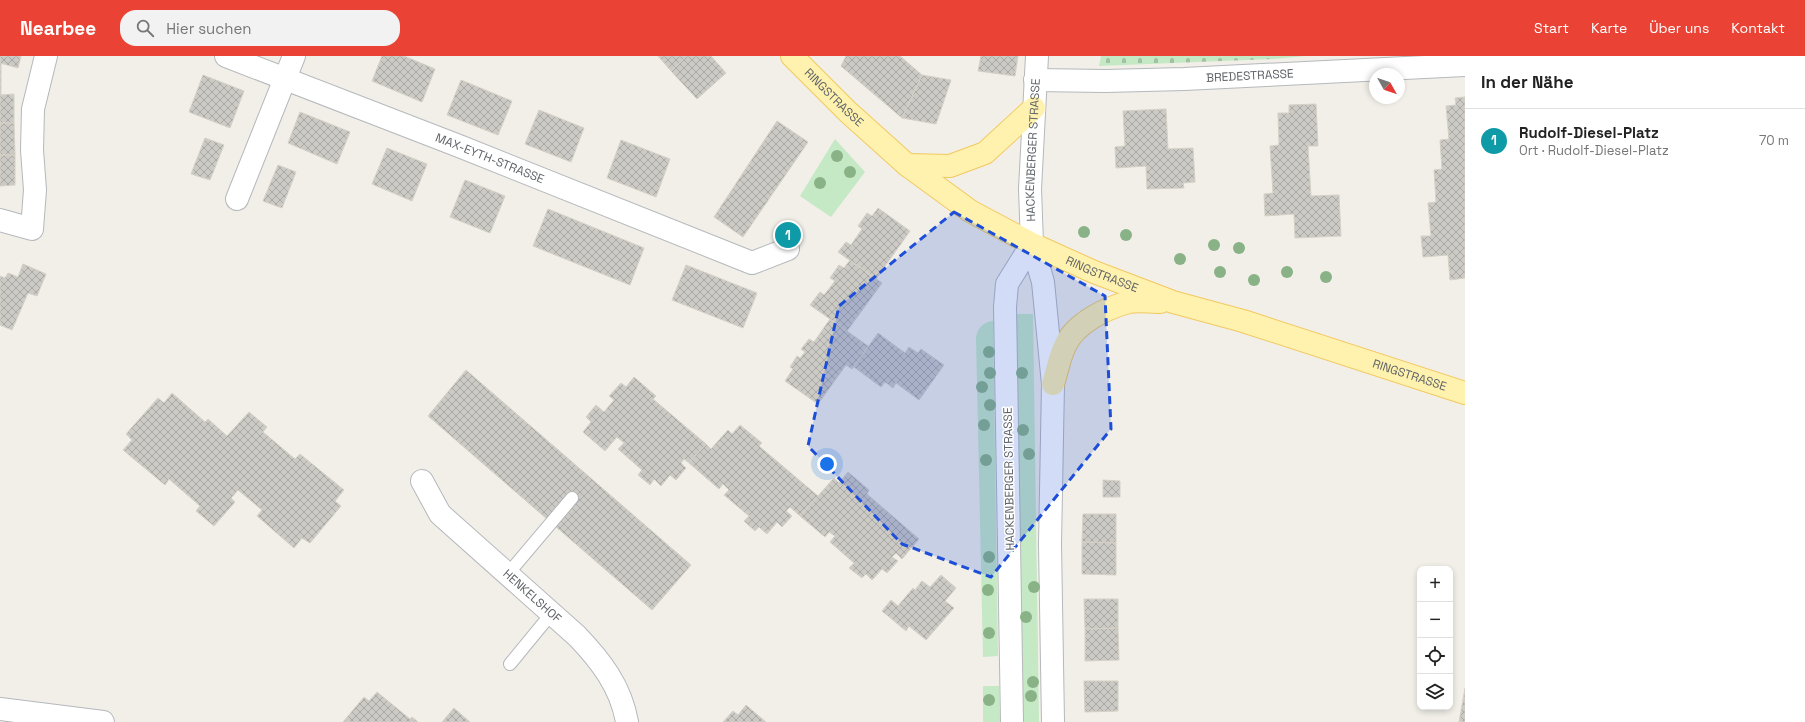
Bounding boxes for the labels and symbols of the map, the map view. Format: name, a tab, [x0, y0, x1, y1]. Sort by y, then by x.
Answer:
street label: RINGSTRASSE	[801, 65, 867, 130]
street label: BREDESTRASSE	[1206, 66, 1294, 86]
north arrow	[1369, 68, 1405, 104]
street label: HACKENBERGER STRASSE	[1022, 78, 1044, 222]
street label: MAX-EYTH-STRASSE	[433, 130, 547, 187]
pin: 1	[775, 220, 801, 250]
street label: RINGSTRASSE	[1063, 252, 1141, 296]
street label: RINGSTRASSE	[1371, 356, 1449, 395]
street label: HACKENBERGER STRASSE	[1000, 407, 1018, 551]
your location	[817, 454, 837, 474]
street label: HENKELSHOF	[500, 566, 565, 627]

